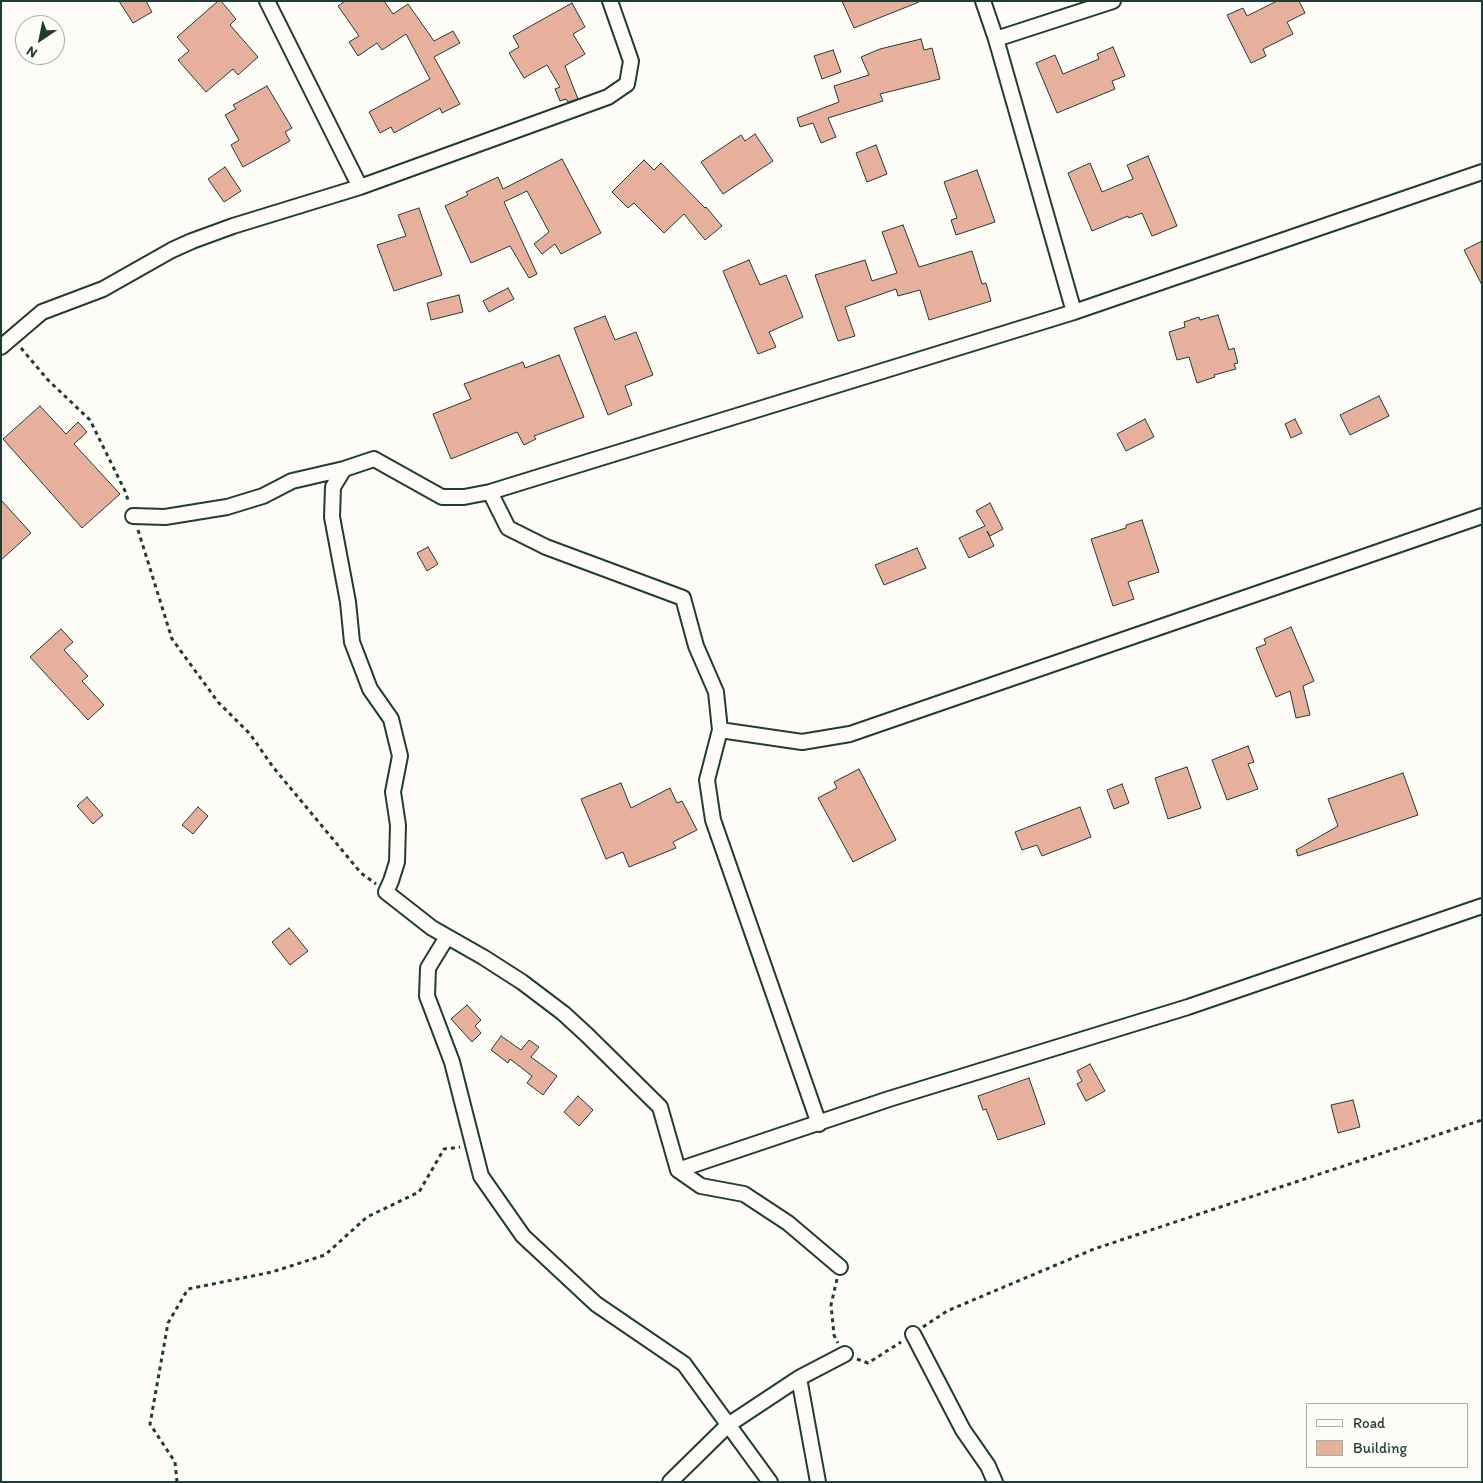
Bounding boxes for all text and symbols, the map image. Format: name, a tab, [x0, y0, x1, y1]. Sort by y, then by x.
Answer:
north arrow	[15, 15, 65, 65]
text: N	[23, 42, 41, 62]
legend	[1306, 1403, 1468, 1468]
text: Road	[1353, 1414, 1385, 1432]
text: Building	[1353, 1439, 1407, 1457]

